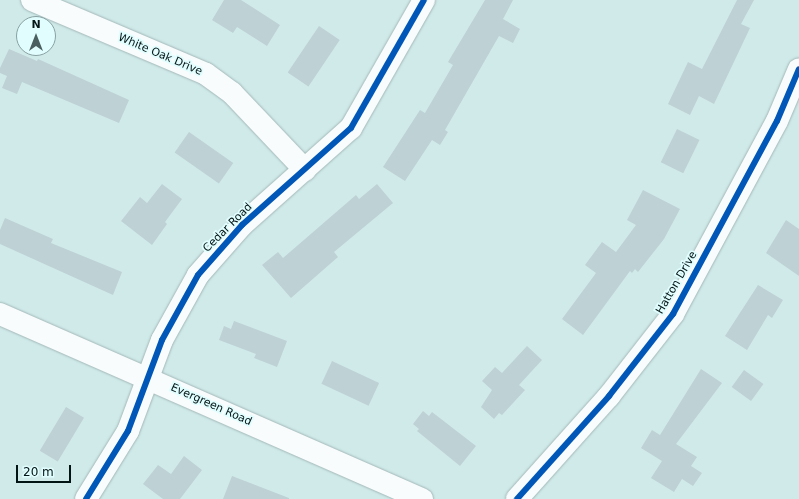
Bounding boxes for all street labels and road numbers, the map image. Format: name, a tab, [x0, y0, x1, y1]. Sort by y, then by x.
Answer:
street label: White Oak Drive	[116, 31, 204, 79]
street label: Cedar Road	[201, 201, 255, 255]
street label: Hatton Drive	[654, 249, 700, 317]
street label: Evergreen Road	[168, 381, 254, 429]

